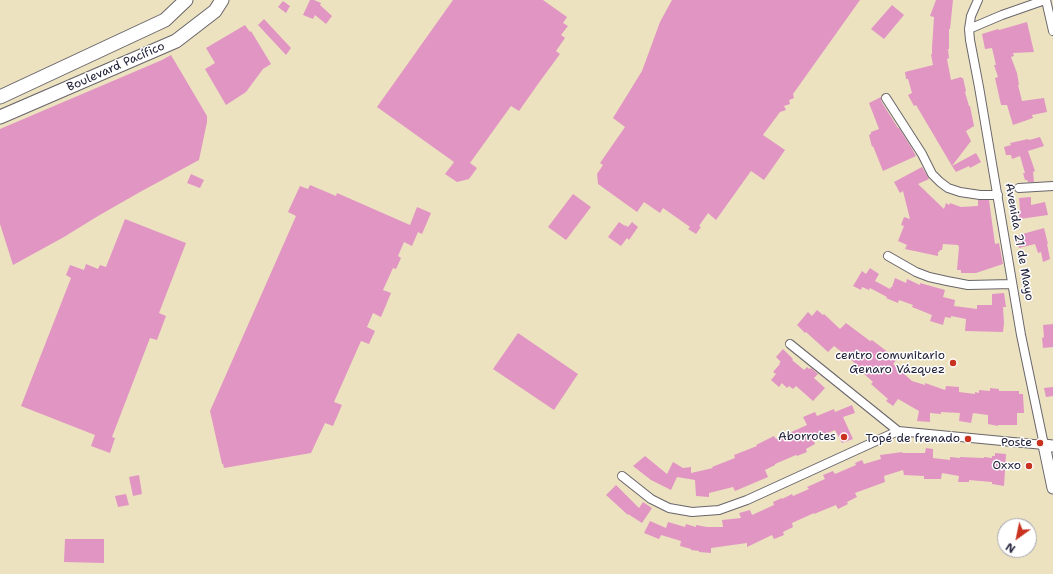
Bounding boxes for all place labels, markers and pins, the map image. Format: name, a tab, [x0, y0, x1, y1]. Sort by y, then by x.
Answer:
place label: centro comunitario Genaro Vázquez	[835, 349, 945, 377]
marker: centro comunitario Genaro Vázquez	[948, 358, 958, 368]
place label: Aborrotes	[778, 430, 836, 444]
marker: Aborrotes	[839, 432, 849, 442]
place label: Topé de frenado	[866, 432, 960, 446]
marker: Topé de frenado	[963, 434, 973, 444]
place label: Poste	[1001, 436, 1032, 450]
marker: Poste	[1035, 438, 1045, 448]
place label: Oxxo	[992, 459, 1021, 473]
marker: Oxxo	[1024, 461, 1034, 471]

